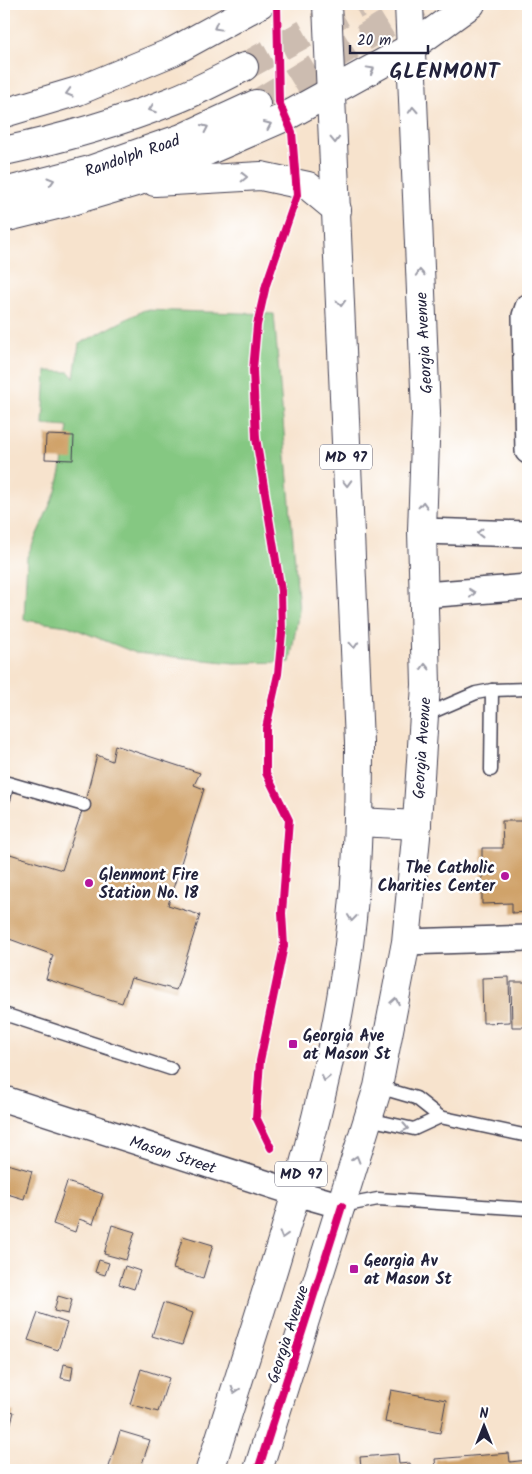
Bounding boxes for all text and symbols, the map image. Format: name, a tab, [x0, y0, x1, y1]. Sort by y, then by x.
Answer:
one-way arrow	[214, 21, 223, 31]
scale bar	[350, 22, 427, 54]
text: 20 m	[357, 29, 391, 53]
district label: GLENMONT	[390, 56, 502, 89]
one-way arrow	[365, 66, 374, 76]
one-way arrow	[66, 88, 74, 98]
one-way arrow	[148, 103, 157, 113]
one-way arrow	[408, 106, 418, 114]
one-way arrow	[263, 120, 272, 131]
one-way arrow	[200, 123, 209, 134]
street label: Randolph Road	[81, 128, 184, 184]
one-way arrow	[329, 136, 340, 144]
one-way arrow	[241, 172, 249, 182]
one-way arrow	[47, 176, 55, 186]
one-way arrow	[415, 268, 426, 276]
street label: Georgia Avenue	[409, 291, 440, 394]
one-way arrow	[335, 299, 346, 307]
road number: MD 97	[320, 444, 372, 470]
one-way arrow	[342, 479, 353, 487]
one-way arrow	[418, 501, 428, 508]
one-way arrow	[475, 528, 483, 538]
one-way arrow	[469, 588, 477, 599]
one-way arrow	[349, 641, 360, 649]
one-way arrow	[420, 663, 430, 671]
street label: Georgia Avenue	[406, 696, 439, 800]
place label: The Catholic Charities Center	[378, 856, 496, 899]
place label: Glenmont Fire Station No. 18	[99, 863, 199, 906]
marker: The Catholic Charities Center	[499, 870, 511, 882]
marker: Glenmont Fire Station No. 18	[83, 877, 95, 889]
one-way arrow	[347, 914, 358, 922]
one-way arrow	[390, 997, 400, 1006]
place label: Georgia Ave at Mason St	[303, 1024, 391, 1067]
marker: Georgia Ave at Mason St	[287, 1038, 299, 1050]
one-way arrow	[320, 1073, 331, 1082]
one-way arrow	[401, 1122, 410, 1132]
street label: Mason Street	[126, 1130, 220, 1181]
one-way arrow	[351, 1155, 361, 1164]
road number: MD 97	[275, 1162, 327, 1186]
one-way arrow	[279, 1230, 289, 1238]
place label: Georgia Av at Mason St	[364, 1249, 452, 1292]
marker: Georgia Av at Mason St	[348, 1263, 360, 1275]
street label: Georgia Avenue	[261, 1282, 316, 1387]
one-way arrow	[231, 1385, 241, 1394]
north arrow	[460, 1402, 510, 1452]
text: N	[480, 1403, 489, 1425]

